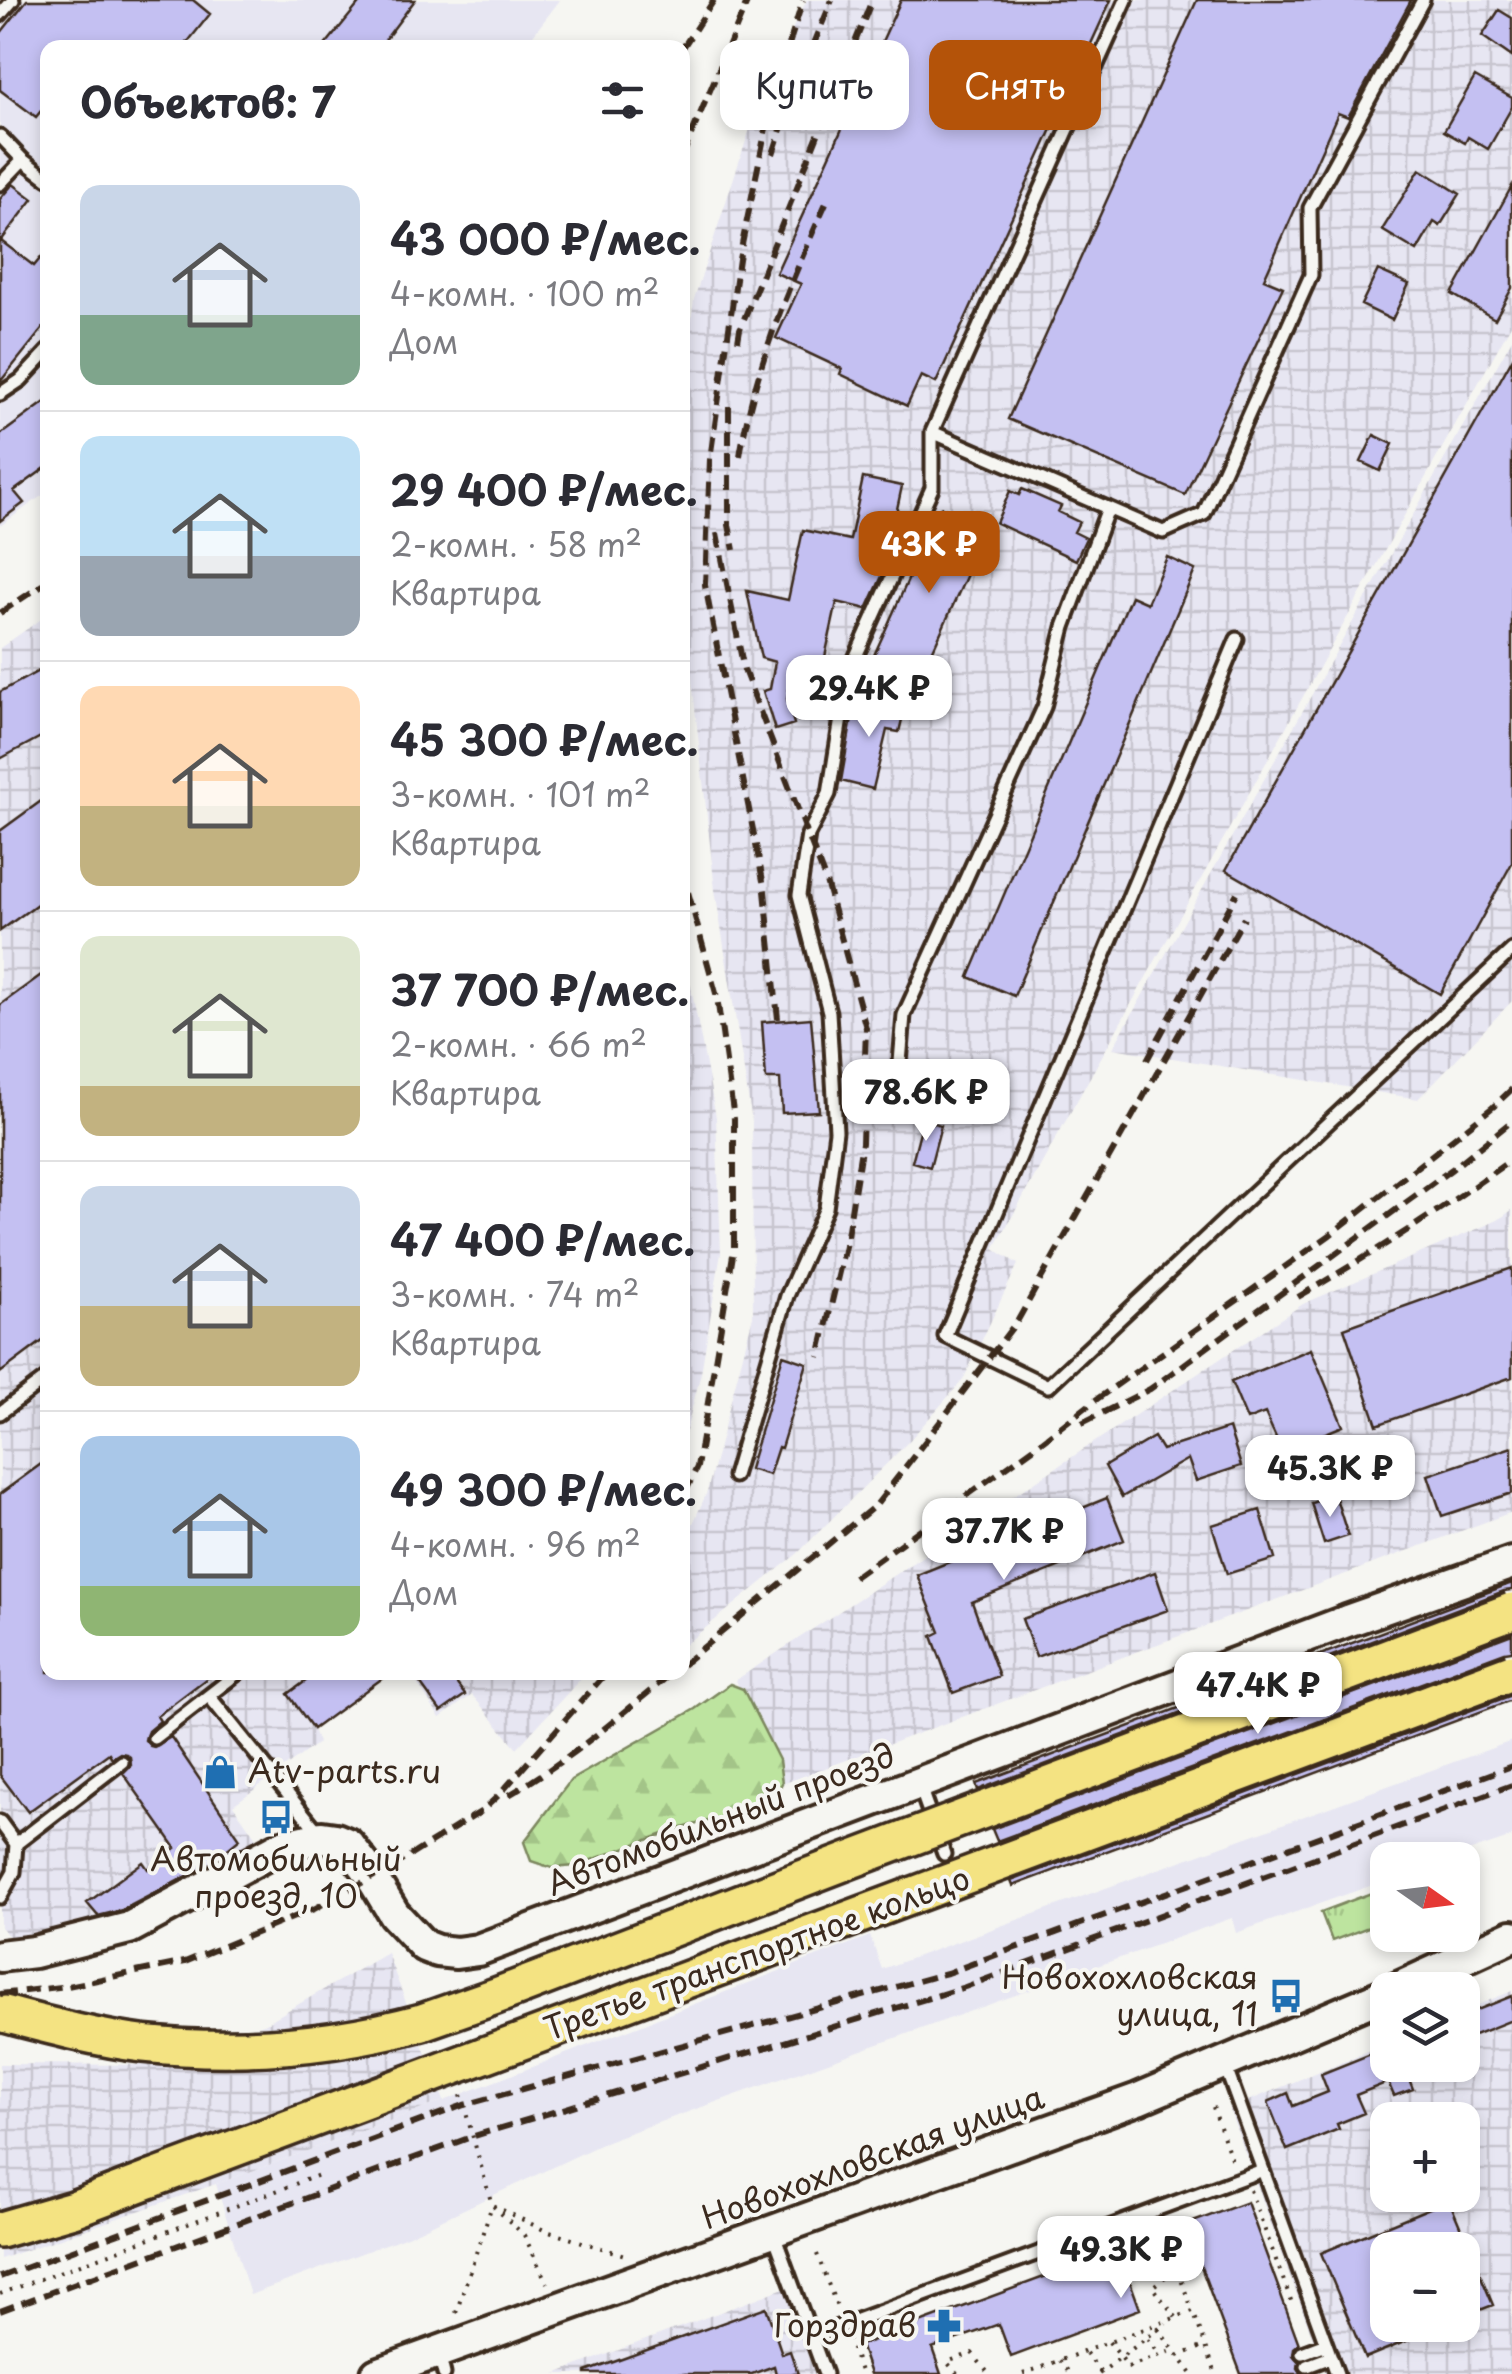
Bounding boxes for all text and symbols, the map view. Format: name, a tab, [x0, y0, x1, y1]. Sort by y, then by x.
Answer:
chip: Купить	[720, 40, 909, 130]
chip: Снять	[929, 40, 1101, 130]
text: Объектов: 7	[80, 69, 336, 132]
icon: filters	[595, 73, 650, 128]
text: 43 000 ₽/мес.	[390, 206, 701, 269]
icon: home	[160, 225, 280, 345]
text: 4-комн. · 100 m²	[390, 269, 659, 317]
text: Дом	[390, 317, 459, 365]
text: 29 400 ₽/мес.	[390, 457, 698, 520]
icon: home	[160, 476, 280, 596]
pin: 43K ₽	[859, 511, 999, 596]
text: 43K ₽	[881, 519, 977, 567]
text: 2-комн. · 58 m²	[390, 520, 642, 568]
text: Квартира	[390, 568, 541, 616]
pin: 29.4K ₽	[777, 655, 961, 740]
text: 29.4K ₽	[808, 663, 930, 711]
text: 45 300 ₽/мес.	[390, 707, 699, 770]
icon: home	[160, 726, 280, 846]
text: 3-комн. · 101 m²	[390, 770, 650, 818]
text: Квартира	[390, 818, 541, 866]
text: 37 700 ₽/мес.	[390, 957, 689, 1020]
icon: home	[160, 976, 280, 1096]
text: 2-комн. · 66 m²	[390, 1020, 647, 1068]
pin: 78.6K ₽	[834, 1059, 1018, 1144]
text: 78.6K ₽	[864, 1067, 988, 1115]
text: Квартира	[390, 1068, 541, 1116]
text: 47 400 ₽/мес.	[390, 1207, 695, 1270]
icon: home	[160, 1226, 280, 1346]
text: 3-комн. · 74 m²	[390, 1270, 640, 1318]
text: Квартира	[390, 1318, 541, 1366]
pin: 45.3K ₽	[1238, 1435, 1422, 1520]
text: 45.3K ₽	[1267, 1443, 1393, 1491]
text: 49 300 ₽/мес.	[390, 1457, 697, 1520]
icon: home	[160, 1476, 280, 1596]
pin: 37.7K ₽	[912, 1498, 1096, 1583]
text: 37.7K ₽	[944, 1506, 1064, 1554]
text: 4-комн. · 96 m²	[390, 1520, 641, 1568]
text: Дом	[390, 1568, 459, 1616]
pin: 47.4K ₽	[1166, 1652, 1350, 1737]
text: 47.4K ₽	[1196, 1660, 1320, 1708]
street label: Автомобильный проезд	[539, 1730, 901, 1907]
place label: Atv-parts.ru	[248, 1746, 441, 1794]
shop icon: Atv-parts.ru	[201, 1753, 239, 1791]
bus stop icon: Автомобильный проезд, 10	[257, 1798, 295, 1836]
place label: Автомобильный проезд, 10	[150, 1834, 402, 1919]
north arrow	[1370, 1842, 1480, 1952]
map controls	[1370, 1842, 1480, 2342]
street label: Третье транспортное кольцо	[537, 1853, 976, 2052]
place label: Новохохловская улица, 11	[1001, 1952, 1258, 2037]
button: layers	[1370, 1972, 1480, 2082]
bus stop icon: Новохохловская улица, 11	[1267, 1977, 1305, 2015]
street label: Новохохловская улица	[694, 2072, 1050, 2240]
button: +	[1370, 2102, 1480, 2212]
pin: 49.3K ₽	[1029, 2216, 1213, 2301]
text: 49.3K ₽	[1059, 2224, 1183, 2272]
button: −	[1370, 2232, 1480, 2342]
place label: Горздрав	[774, 2300, 916, 2348]
pharmacy icon: Горздрав	[925, 2307, 963, 2345]

